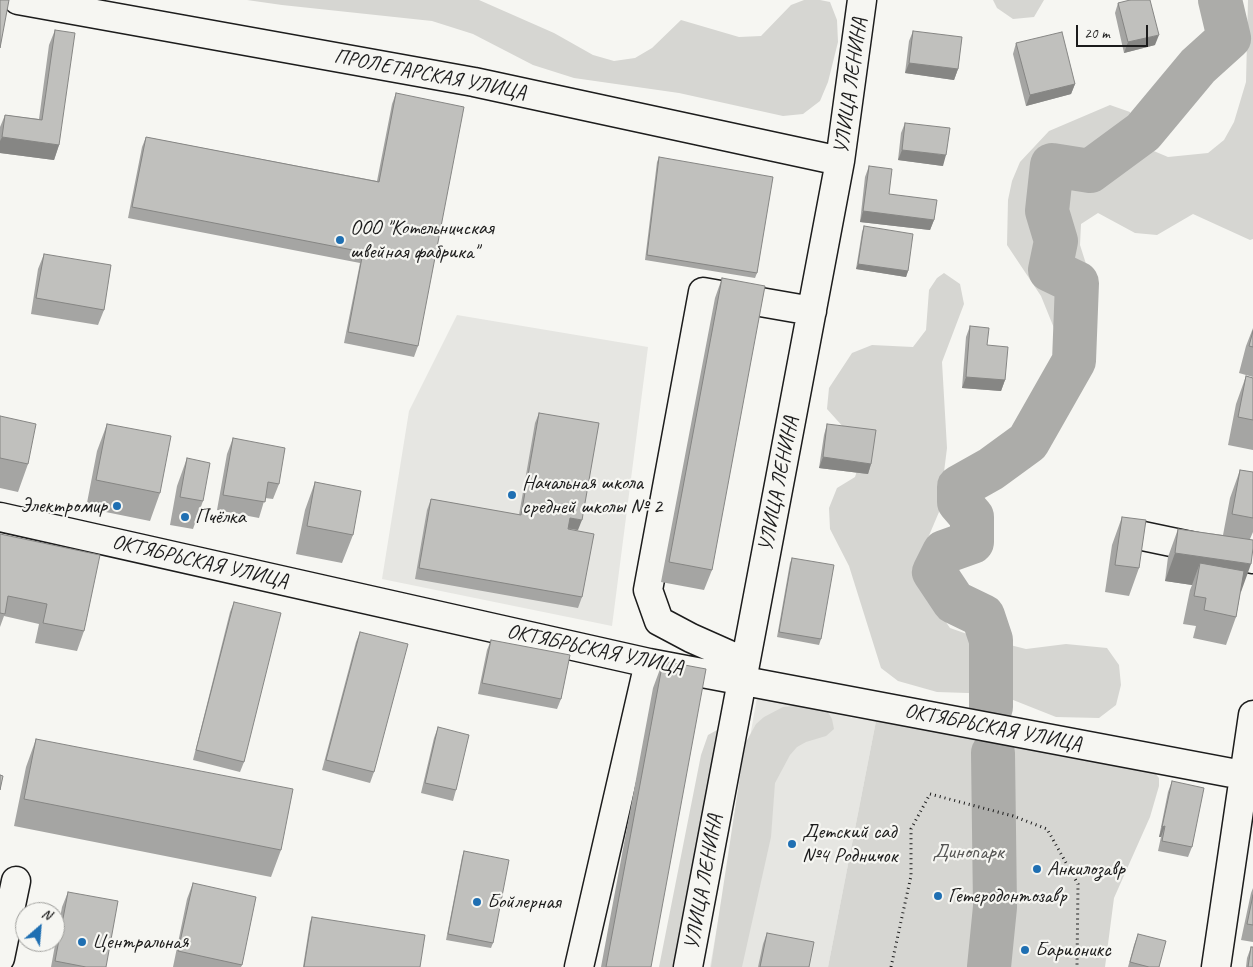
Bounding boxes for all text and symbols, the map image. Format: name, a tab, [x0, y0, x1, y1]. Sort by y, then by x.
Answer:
scale bar	[1078, 15, 1150, 47]
street label: УЛИЦА ЛЕНИНА	[829, 16, 873, 156]
text: 20 m	[1084, 24, 1110, 43]
street label: ПРОЛЕТАРСКАЯ УЛИЦА	[332, 44, 528, 106]
place label: ООО "Котельничская швейная фабрика"	[350, 215, 493, 265]
marker: ООО "Котельничская швейная фабрика"	[334, 234, 346, 246]
street label: УЛИЦА ЛЕНИНА	[754, 414, 804, 554]
place label: Начальная школа средней школы № 2	[522, 470, 662, 520]
marker: Начальная школа средней школы № 2	[506, 489, 518, 501]
place label: Электромир	[20, 493, 107, 519]
marker: Электромир	[111, 500, 123, 512]
place label: Пчёлка	[195, 504, 246, 530]
marker: Пчёлка	[179, 511, 191, 523]
street label: ОКТЯБРЬСКАЯ УЛИЦА	[110, 530, 290, 594]
street label: ОКТЯБРЬСКАЯ УЛИЦА	[504, 619, 686, 681]
street label: ОКТЯБРЬСКАЯ УЛИЦА	[902, 698, 1084, 758]
street label: УЛИЦА ЛЕНИНА	[680, 812, 728, 952]
place label: Детский сад №4 Родничок	[802, 819, 897, 869]
marker: Детский сад №4 Родничок	[786, 838, 798, 850]
park label: Динопарк	[933, 839, 1003, 865]
place label: Анкилозавр	[1047, 856, 1125, 882]
marker: Анкилозавр	[1031, 863, 1043, 875]
place label: Гетеродонтозавр	[948, 883, 1066, 909]
place label: Бойлерная	[487, 889, 561, 915]
marker: Гетеродонтозавр	[932, 890, 944, 902]
marker: Бойлерная	[471, 896, 483, 908]
north arrow	[15, 902, 65, 952]
text: N	[39, 905, 54, 924]
place label: Центральная	[92, 929, 188, 955]
marker: Центральная	[76, 936, 88, 948]
place label: Барионикс	[1035, 937, 1111, 963]
marker: Барионикс	[1019, 944, 1031, 956]

